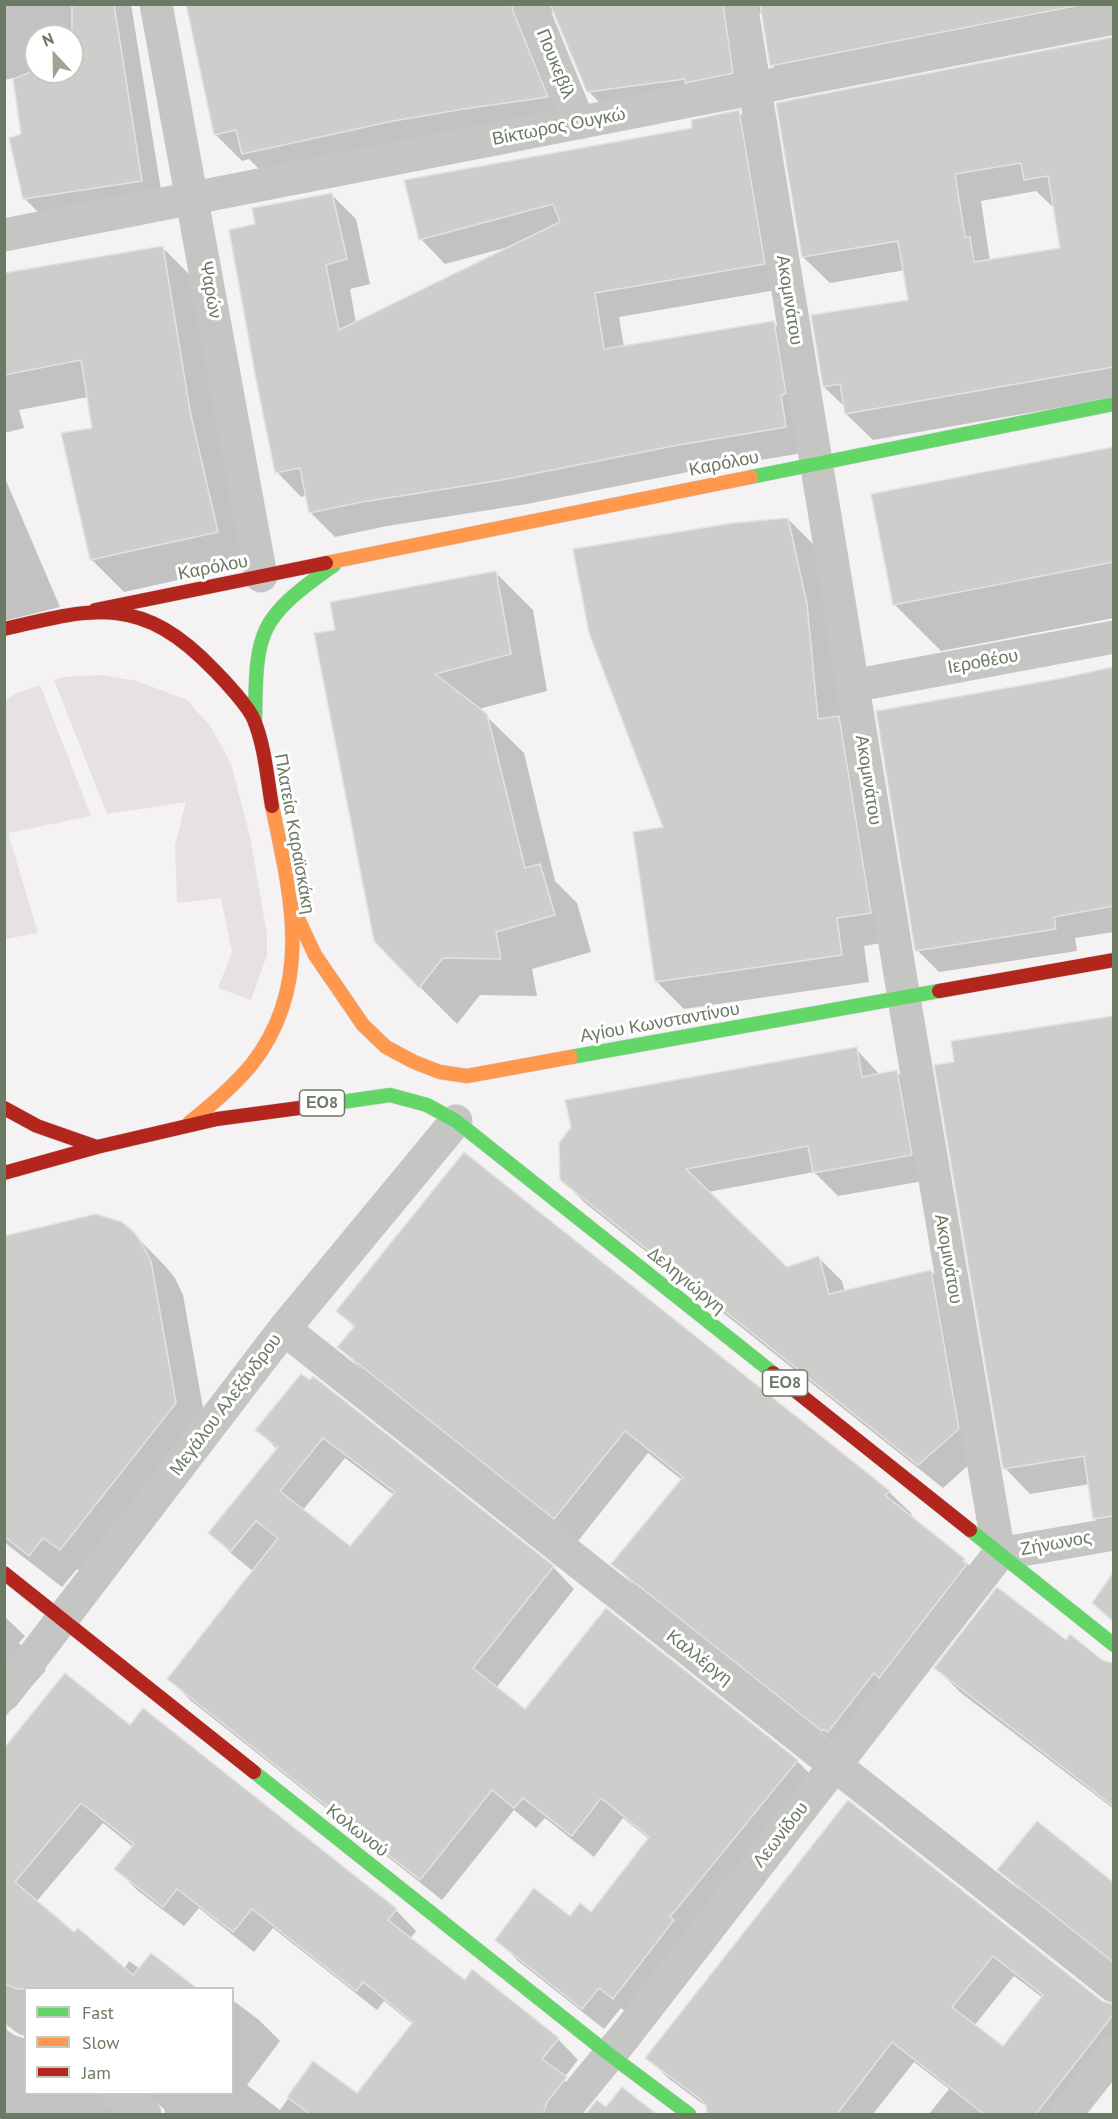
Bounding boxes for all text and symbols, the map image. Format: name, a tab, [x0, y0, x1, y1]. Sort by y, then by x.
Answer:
north arrow	[24, 24, 84, 84]
street label: Πουκεβίλ	[531, 26, 579, 102]
text: N	[39, 28, 57, 50]
street label: Βίκτωρος Ουγκώ	[491, 103, 627, 151]
street label: Ακομινάτου	[771, 253, 807, 347]
street label: Ψαρών	[194, 260, 226, 320]
street label: Καρόλου	[687, 447, 761, 481]
street label: Καρόλου	[176, 551, 250, 585]
street label: Ιεροθέου	[946, 645, 1020, 679]
street label: Ακομινάτου	[850, 733, 886, 827]
street label: Πλατεία Καραϊσκάκη	[269, 752, 319, 916]
street label: Αγίου Κωνσταντίνου	[579, 998, 741, 1048]
road number: ΕΟ8	[300, 1090, 344, 1116]
street label: Ακομινάτου	[929, 1212, 967, 1306]
street label: Δεληγιώργη	[643, 1243, 729, 1319]
street label: Μεγάλου Αλεξάνδρου	[166, 1330, 286, 1480]
road number: ΕΟ8	[762, 1370, 808, 1396]
street label: Ζήνωνος	[1019, 1527, 1093, 1561]
street label: Καλλέργη	[662, 1626, 736, 1690]
street label: Λεωνίδου	[749, 1798, 813, 1872]
street label: Κολωνού	[322, 1800, 392, 1862]
legend	[24, 1987, 234, 2095]
text: Fast	[82, 2001, 114, 2024]
text: Slow	[82, 2031, 120, 2054]
text: Jam	[82, 2061, 111, 2084]

